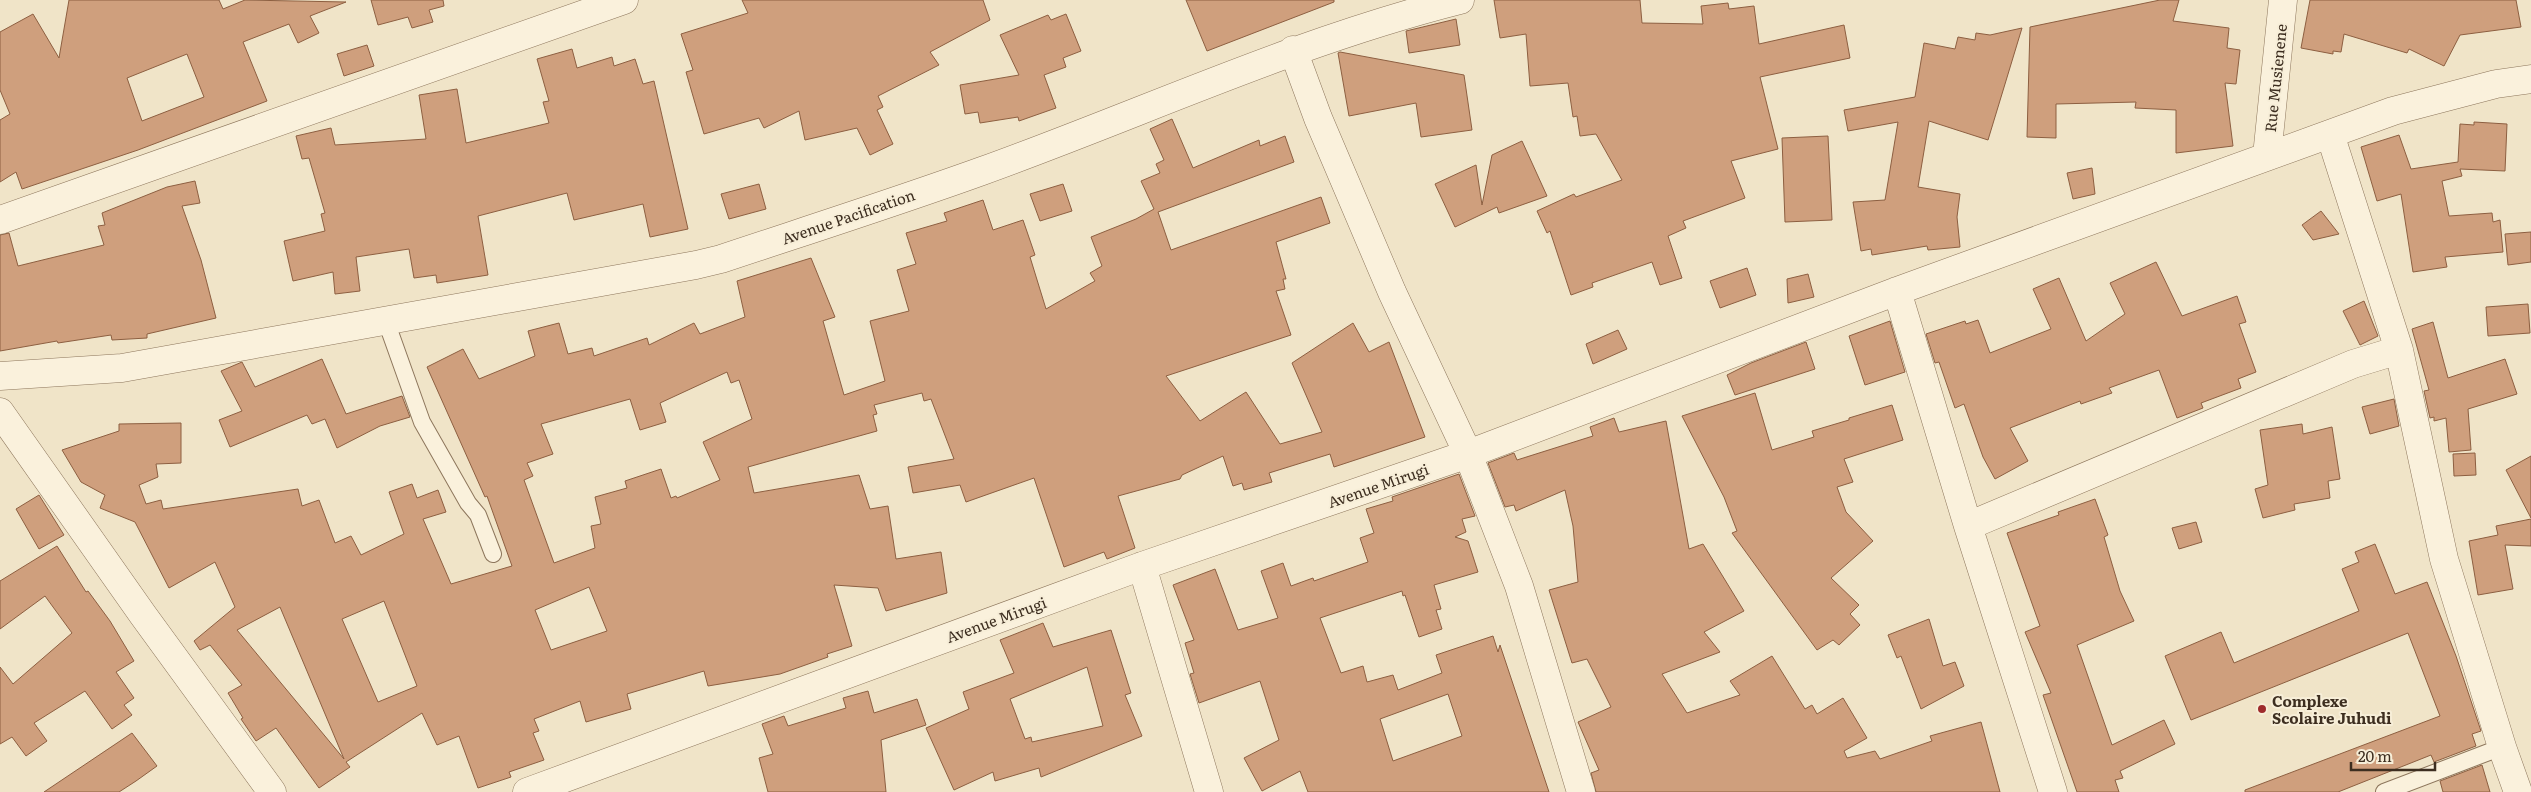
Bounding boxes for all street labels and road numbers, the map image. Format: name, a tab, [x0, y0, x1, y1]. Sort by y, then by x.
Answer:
street label: Rue Musienene	[2258, 22, 2292, 133]
street label: Avenue Pacification	[778, 182, 918, 250]
street label: Avenue Mirugi	[1324, 457, 1432, 513]
street label: Avenue Mirugi	[942, 590, 1050, 648]

